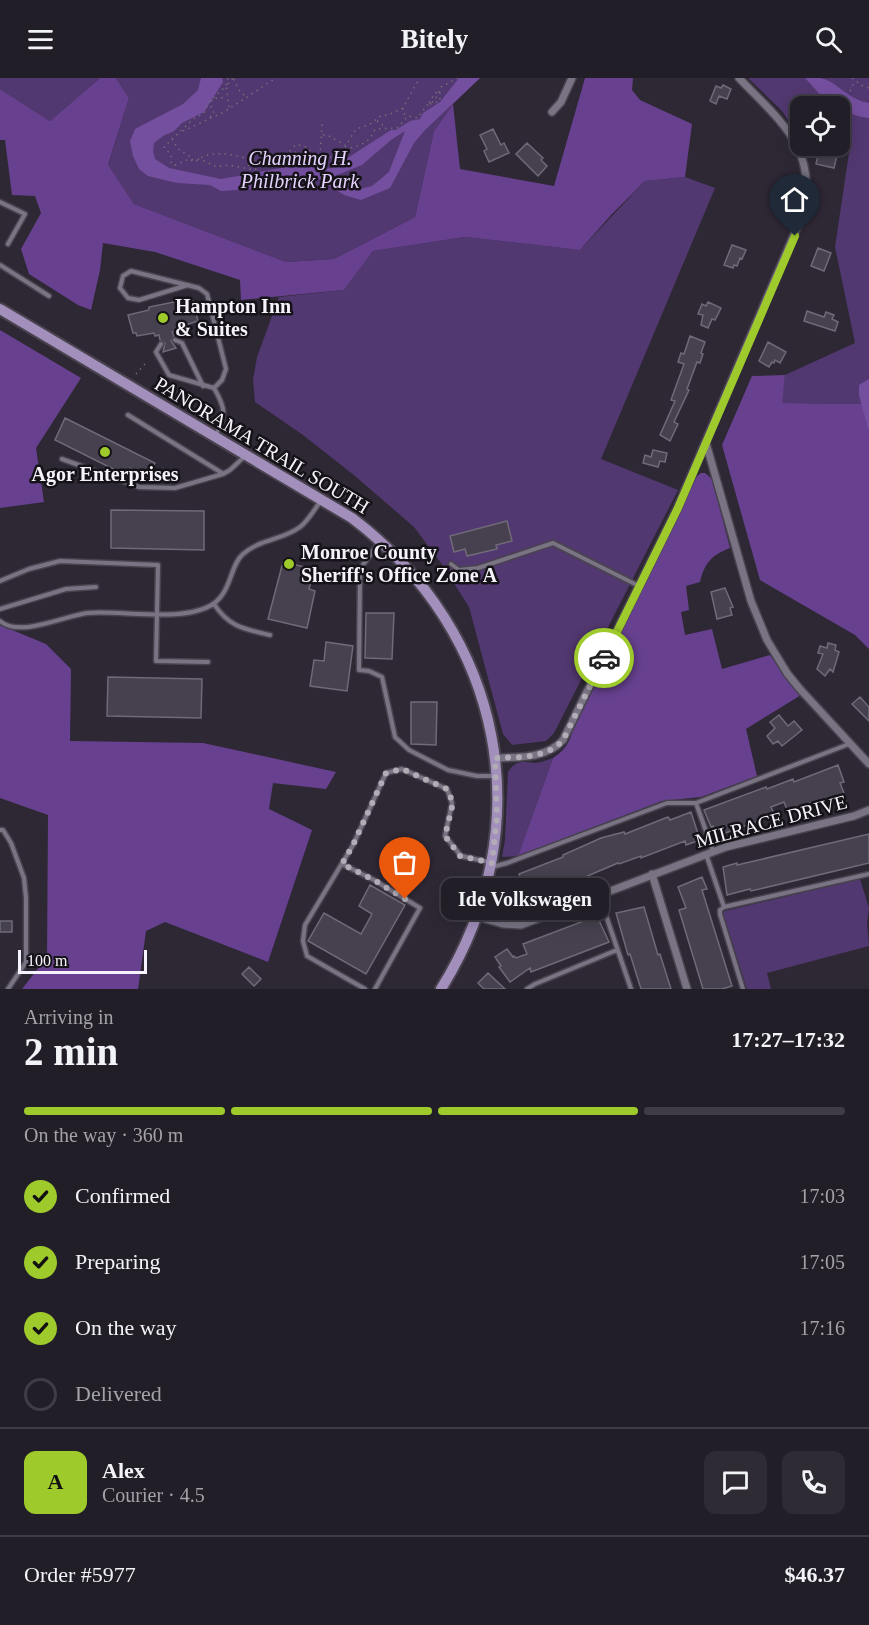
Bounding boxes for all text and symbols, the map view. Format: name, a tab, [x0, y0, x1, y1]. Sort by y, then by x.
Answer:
icon: menu	[24, 23, 57, 56]
icon: search	[812, 23, 845, 56]
text: Bitely	[401, 24, 468, 54]
map controls	[790, 96, 850, 156]
button: locate	[790, 96, 850, 156]
park label: Channing H. Philbrick Park	[240, 147, 360, 192]
pin	[769, 174, 820, 236]
icon: home	[778, 183, 811, 216]
place label: Hampton Inn & Suites	[175, 295, 291, 340]
marker: Hampton Inn & Suites	[156, 311, 170, 325]
street label: PANORAMA TRAIL SOUTH	[151, 372, 373, 518]
marker: Agor Enterprises	[98, 445, 112, 459]
place label: Agor Enterprises	[32, 463, 179, 486]
place label: Monroe County Sheriff's Office Zone A	[301, 541, 498, 586]
marker: Monroe County Sheriff's Office Zone A	[282, 557, 296, 571]
courier	[574, 628, 634, 688]
icon: car	[588, 642, 621, 675]
street label: MILRACE DRIVE	[693, 790, 849, 852]
pin	[379, 837, 430, 899]
icon: bag	[388, 846, 421, 879]
callout: Ide Volkswagen	[441, 878, 609, 920]
text: Ide Volkswagen	[458, 888, 592, 910]
scale bar	[18, 947, 147, 974]
text: 100 m	[27, 952, 67, 969]
text: Arriving in	[24, 1006, 113, 1028]
text: 17:27–17:32	[731, 1027, 845, 1052]
text: 2 min	[24, 1030, 118, 1073]
text: On the way · 360 m	[24, 1124, 183, 1146]
icon: check	[24, 1180, 57, 1213]
text: Confirmed	[75, 1183, 170, 1208]
text: 17:03	[799, 1185, 845, 1207]
icon: check	[24, 1246, 57, 1279]
text: Preparing	[75, 1249, 161, 1274]
text: 17:05	[799, 1251, 845, 1273]
icon: check	[24, 1312, 57, 1345]
text: On the way	[75, 1315, 176, 1340]
text: 17:16	[799, 1317, 845, 1339]
text: Delivered	[75, 1381, 162, 1406]
button: chat	[704, 1451, 767, 1514]
button: phone	[782, 1451, 845, 1514]
text: Alex	[102, 1458, 145, 1483]
text: A	[48, 1469, 63, 1494]
text: Courier · 4.5	[102, 1484, 205, 1506]
text: Order #5977	[24, 1562, 136, 1587]
text: $46.37	[785, 1562, 845, 1587]

